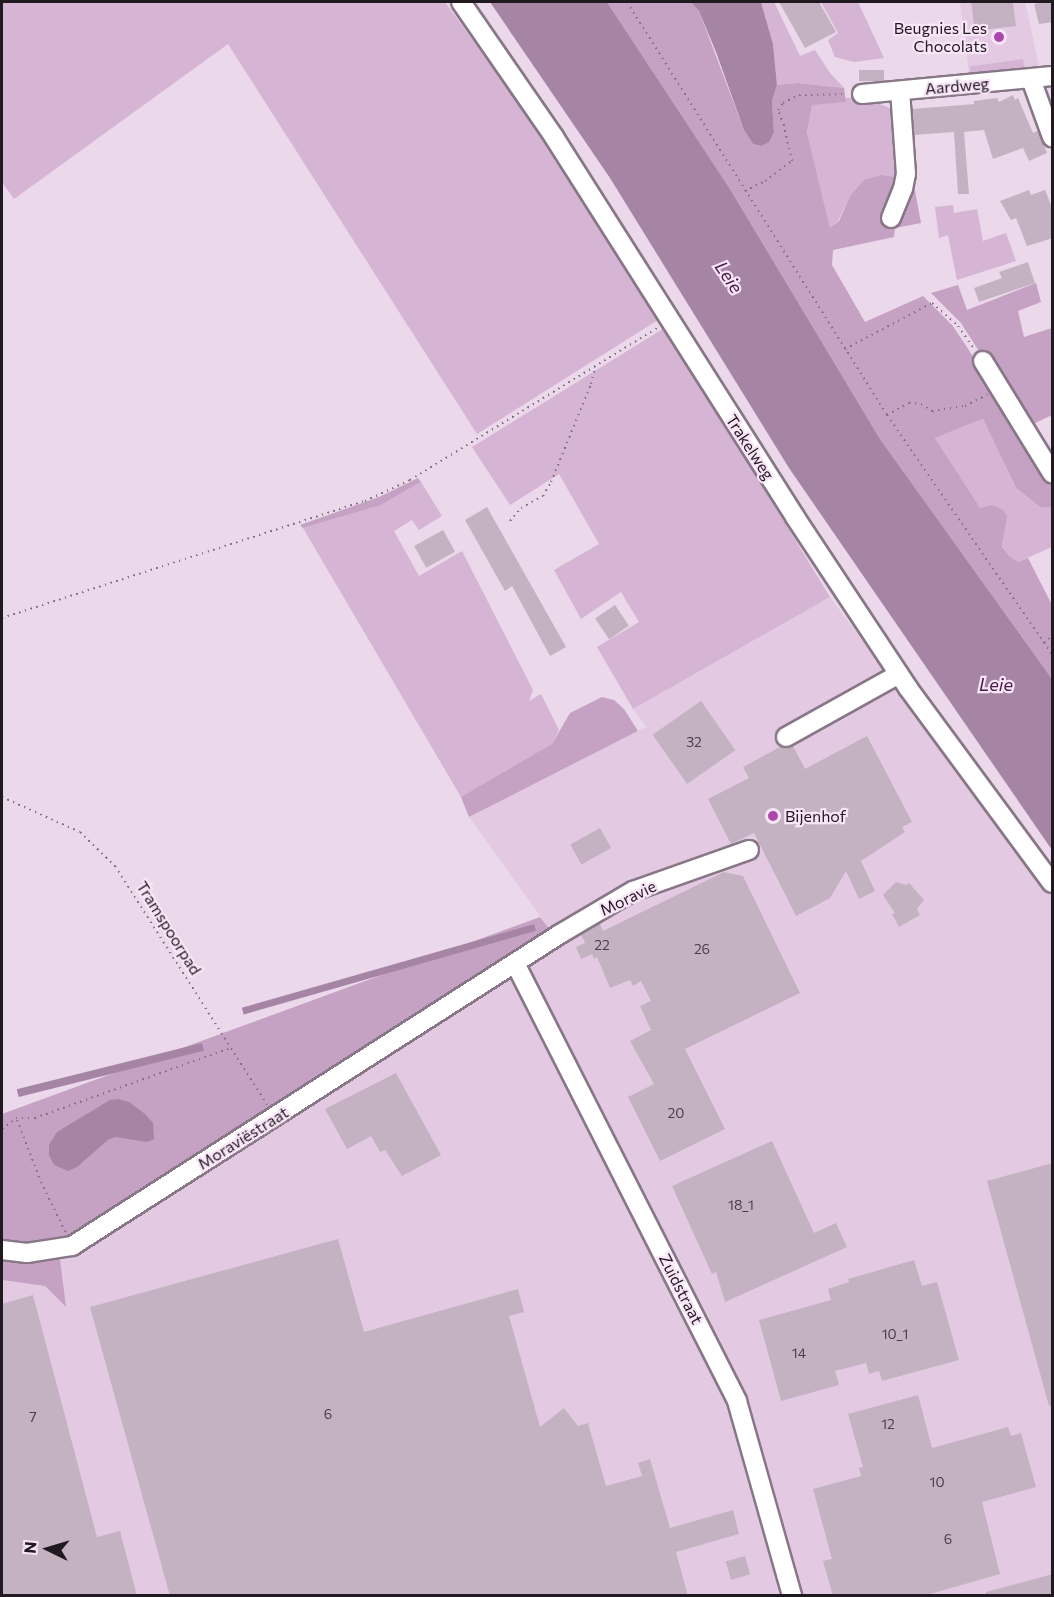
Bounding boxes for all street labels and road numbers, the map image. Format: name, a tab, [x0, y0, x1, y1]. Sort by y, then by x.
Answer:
street label: Aardweg	[924, 74, 990, 98]
street label: Trakelweg	[722, 411, 778, 483]
street label: Moravie	[597, 876, 659, 920]
street label: Tramspoorpad	[133, 878, 205, 978]
street label: Moraviëstraat	[194, 1102, 292, 1174]
street label: Zuidstraat	[655, 1251, 707, 1327]

